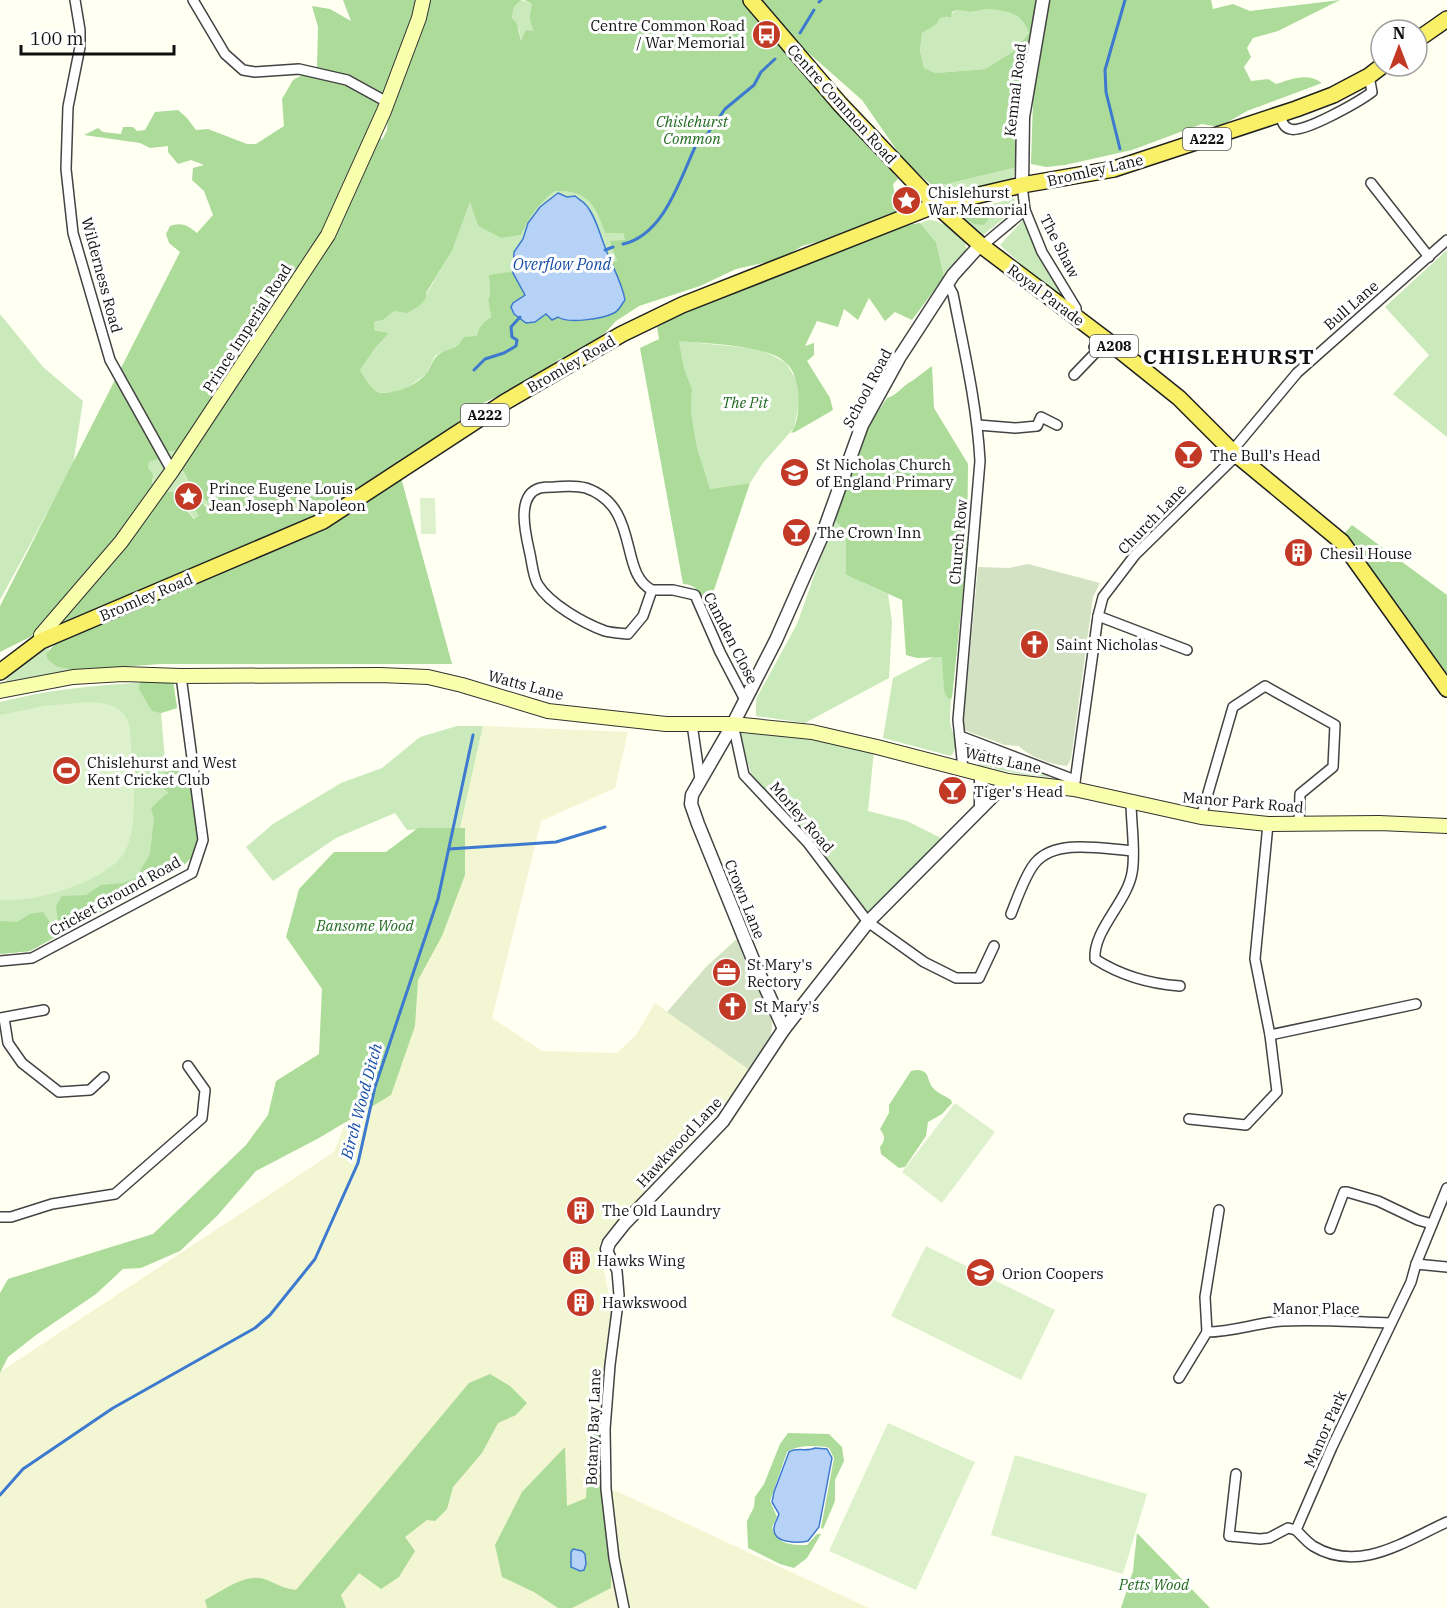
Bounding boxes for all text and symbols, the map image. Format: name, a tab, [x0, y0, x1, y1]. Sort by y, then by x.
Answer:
place label: Centre Common Road / War Memorial	[590, 16, 745, 52]
scale bar	[21, 18, 174, 56]
bus stop icon: Centre Common Road / War Memorial	[750, 18, 782, 50]
north arrow	[1369, 18, 1429, 78]
text: N	[1393, 23, 1405, 43]
text: 100 m	[30, 27, 84, 50]
street label: Centre Common Road	[783, 40, 901, 168]
street label: Kemnal Road	[1000, 42, 1030, 138]
park label: Chislehurst Common	[656, 112, 729, 148]
road number: A222	[1183, 128, 1231, 150]
street label: Bromley Lane	[1045, 150, 1145, 190]
place label: Chislehurst War Memorial	[928, 183, 1028, 219]
place icon: Chislehurst War Memorial	[891, 185, 923, 217]
street label: The Shaw	[1036, 211, 1084, 281]
street label: Wilderness Road	[77, 215, 127, 335]
water label: Overflow Pond	[513, 254, 612, 274]
street label: Prince Imperial Road	[198, 260, 296, 396]
street label: Royal Parade	[1004, 260, 1088, 330]
street label: Bull Lane	[1320, 276, 1382, 334]
street label: Bromley Road	[523, 331, 619, 397]
road number: A208	[1090, 335, 1138, 357]
district label: CHISLEHURST	[1143, 342, 1315, 370]
street label: School Road	[838, 345, 896, 431]
park label: The Pit	[722, 393, 769, 412]
road number: A222	[461, 404, 509, 426]
bar icon: The Bull's Head	[1173, 439, 1205, 471]
place label: The Bull's Head	[1210, 446, 1321, 465]
place label: St Nicholas Church of England Primary	[816, 455, 953, 491]
school or university icon: St Nicholas Church of England Primary	[779, 457, 811, 489]
place label: Prince Eugene Louis Jean Joseph Napoleon	[209, 479, 366, 515]
street label: Church Lane	[1114, 480, 1190, 558]
place icon: Prince Eugene Louis Jean Joseph Napoleon	[172, 481, 204, 513]
street label: Church Row	[945, 498, 971, 585]
bar icon: The Crown Inn	[780, 516, 812, 548]
place label: The Crown Inn	[817, 523, 922, 542]
building icon: Chesil House	[1283, 537, 1315, 569]
place label: Chesil House	[1320, 544, 1412, 563]
street label: Bromley Road	[97, 569, 195, 625]
street label: Camden Close	[700, 589, 762, 687]
church icon: Saint Nicholas	[1019, 628, 1051, 660]
place label: Saint Nicholas	[1056, 635, 1158, 654]
street label: Watts Lane	[486, 666, 566, 704]
street label: Watts Lane	[963, 743, 1043, 777]
place label: Chislehurst and West Kent Cricket Club	[87, 753, 237, 789]
sports icon: Chislehurst and West Kent Cricket Club	[50, 755, 82, 787]
bar icon: Tiger's Head	[937, 775, 969, 807]
street label: Morley Road	[766, 778, 838, 856]
place label: Tiger's Head	[974, 782, 1063, 801]
street label: Manor Park Road	[1182, 787, 1304, 817]
street label: Cricket Ground Road	[46, 852, 184, 940]
street label: Crown Lane	[720, 857, 770, 941]
park label: Bansome Wood	[315, 916, 414, 935]
place label: St Mary's Rectory	[747, 955, 812, 991]
office icon: St Mary's Rectory	[710, 957, 742, 989]
church icon: St Mary's	[717, 990, 749, 1022]
place label: St Mary's	[754, 997, 819, 1016]
water label: Birch Wood Ditch	[336, 1041, 386, 1162]
street label: Hawkwood Lane	[632, 1093, 726, 1191]
building icon: The Old Laundry	[565, 1194, 597, 1226]
place label: The Old Laundry	[602, 1201, 721, 1220]
building icon: Hawks Wing	[560, 1244, 592, 1276]
place label: Hawks Wing	[597, 1251, 685, 1270]
school or university icon: Orion Coopers	[965, 1257, 997, 1289]
place label: Orion Coopers	[1002, 1264, 1104, 1283]
building icon: Hawkswood	[565, 1286, 597, 1318]
place label: Hawkswood	[602, 1293, 687, 1312]
street label: Manor Place	[1272, 1299, 1360, 1318]
street label: Botany Bay Lane	[581, 1368, 605, 1486]
street label: Manor Park	[1300, 1387, 1350, 1470]
park label: Petts Wood	[1118, 1575, 1190, 1594]

